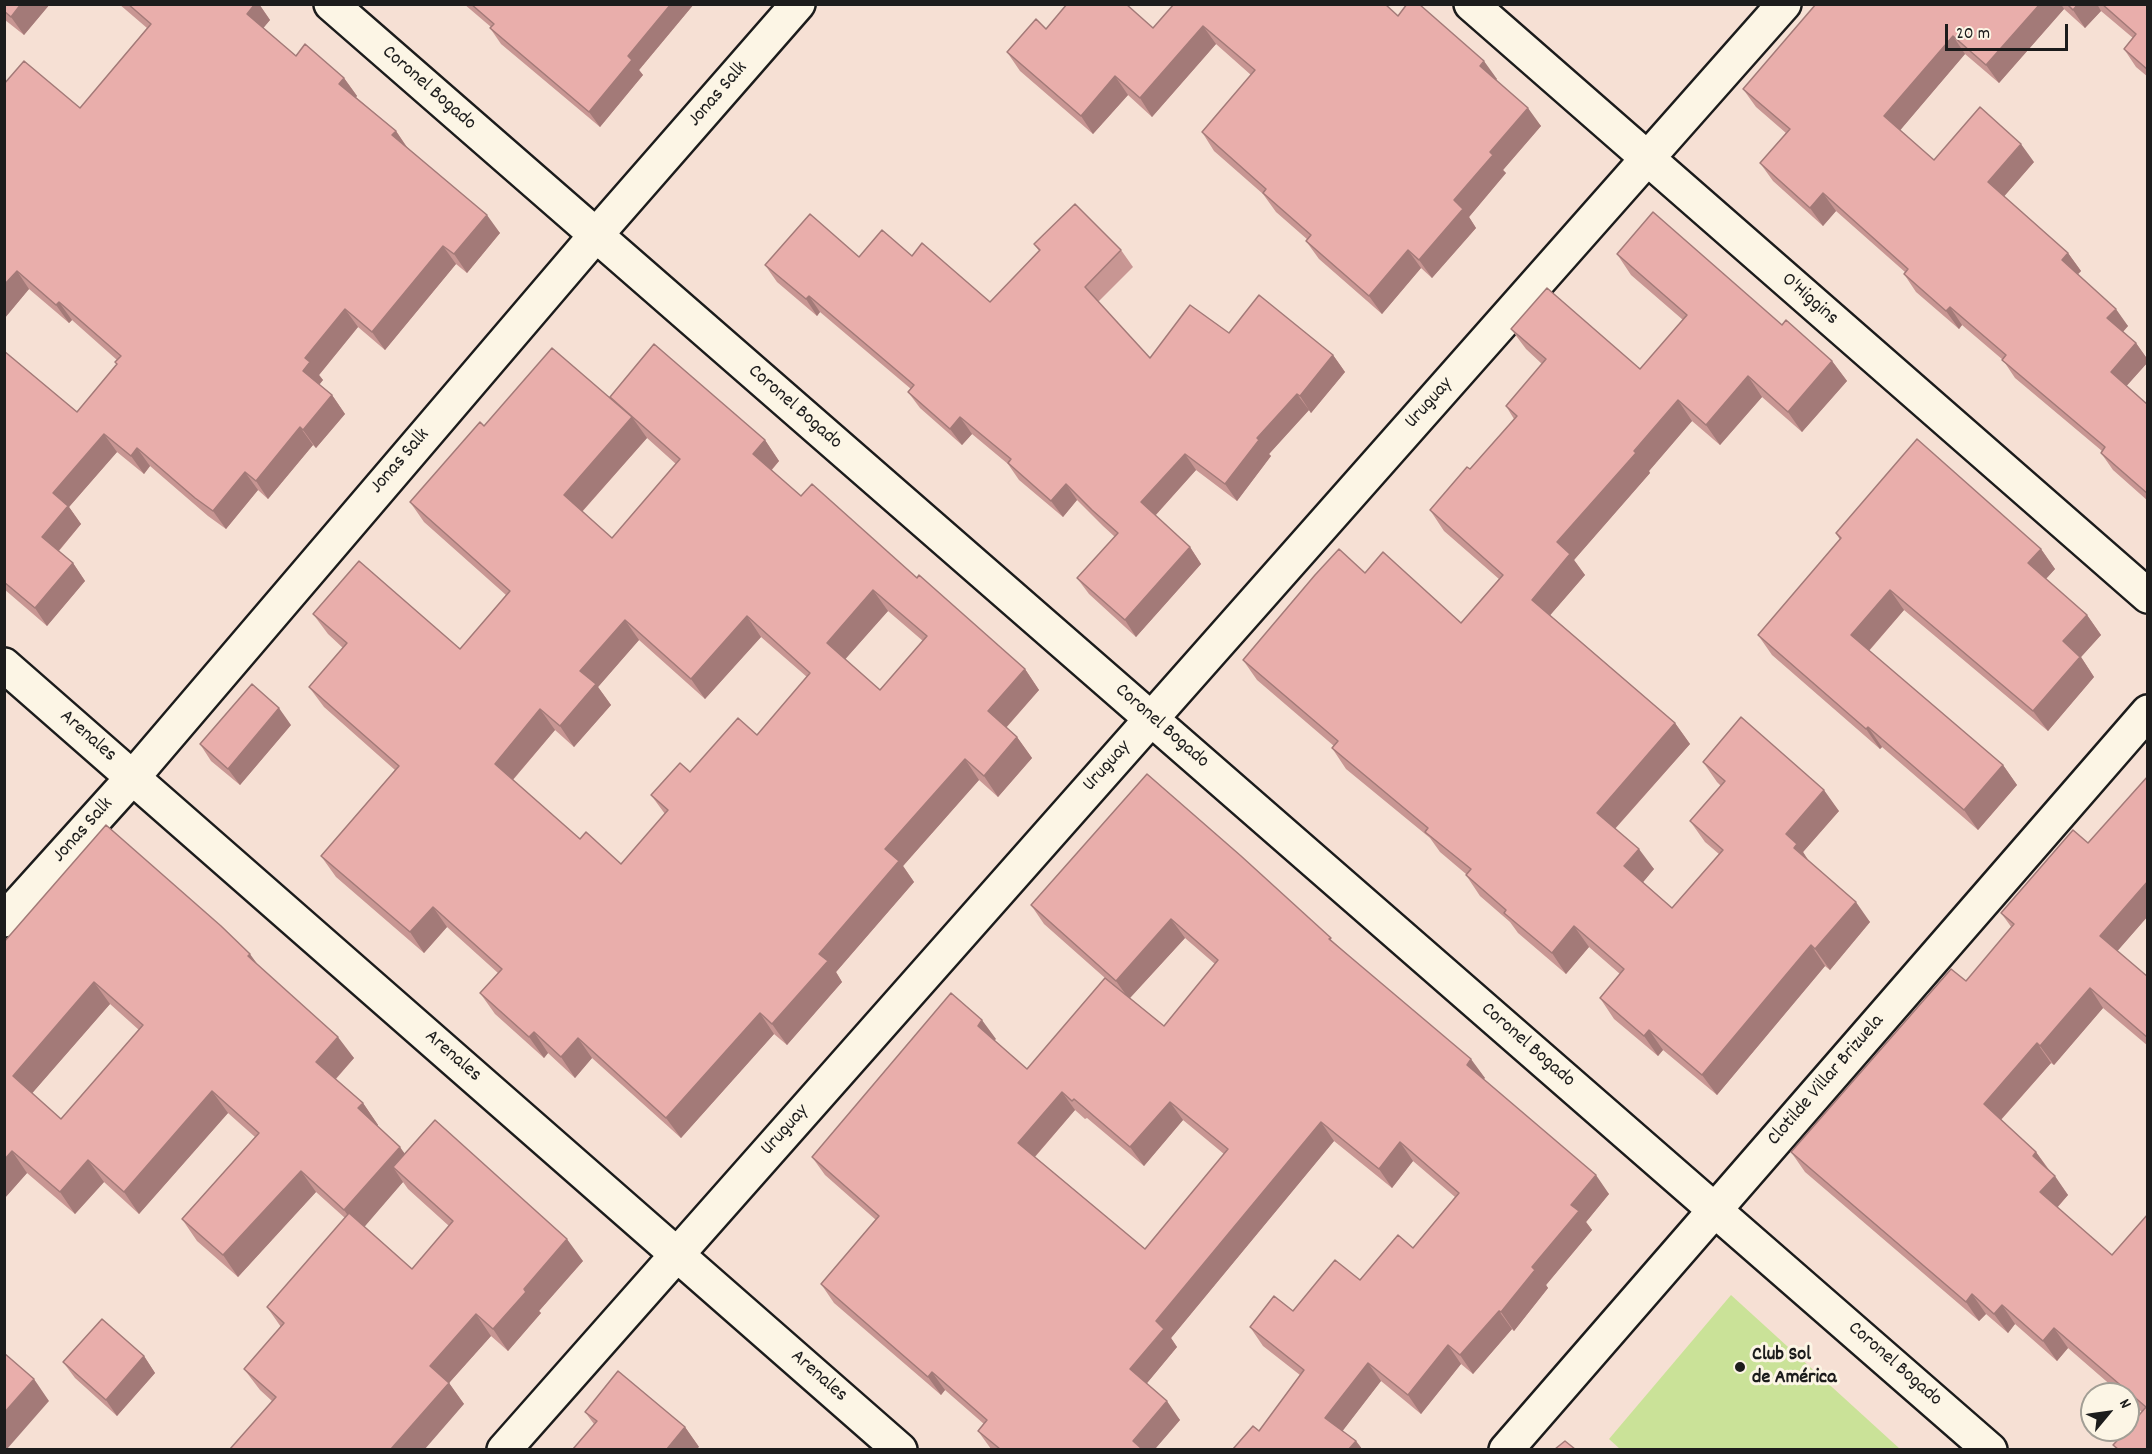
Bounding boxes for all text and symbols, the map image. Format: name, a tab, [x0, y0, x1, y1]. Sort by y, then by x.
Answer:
scale bar	[1948, 12, 2071, 50]
text: 20 m	[1956, 22, 1990, 47]
street label: Coronel Bogado	[376, 41, 480, 137]
street label: Jonas Salk	[684, 57, 754, 133]
street label: O'Higgins	[1775, 269, 1843, 331]
street label: Coronel Bogado	[742, 360, 846, 456]
street label: Uruguay	[1401, 373, 1459, 435]
street label: Jonas Salk	[366, 424, 436, 500]
street label: Coronel Bogado	[1109, 679, 1213, 775]
street label: Arenales	[54, 706, 120, 768]
street label: Uruguay	[1079, 736, 1137, 798]
street label: Jonas Salk	[49, 794, 119, 868]
street label: Coronel Bogado	[1475, 998, 1579, 1094]
street label: Clotilde Villar Brizuela	[1763, 1010, 1891, 1152]
street label: Arenales	[419, 1026, 485, 1088]
street label: Uruguay	[757, 1100, 815, 1162]
street label: Coronel Bogado	[1842, 1317, 1946, 1413]
place label: Club Sol de América	[1752, 1344, 1837, 1391]
street label: Arenales	[785, 1346, 851, 1408]
marker: Club Sol de América	[1733, 1360, 1747, 1374]
north arrow	[2080, 1382, 2140, 1442]
text: N	[2112, 1395, 2136, 1413]

